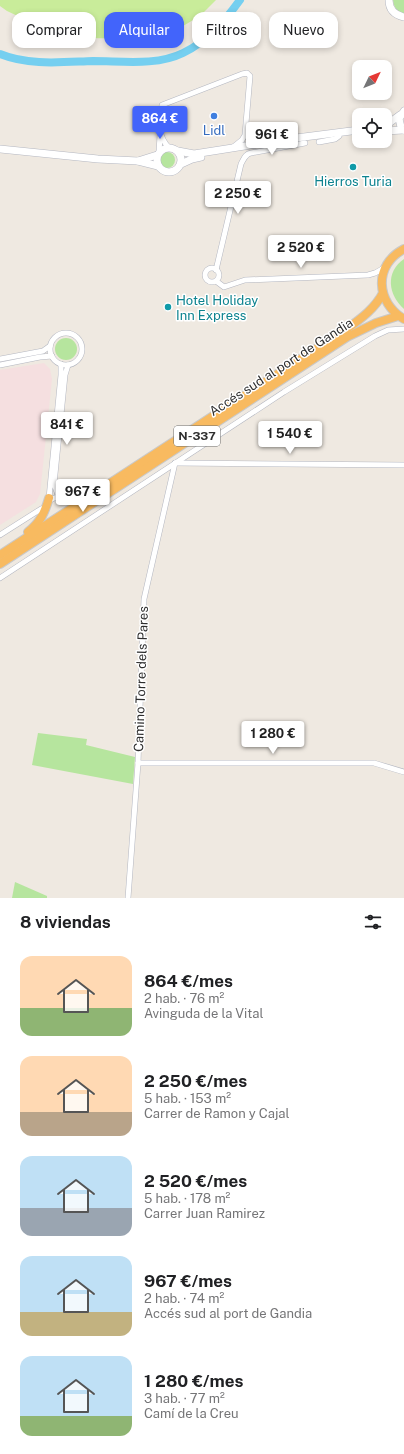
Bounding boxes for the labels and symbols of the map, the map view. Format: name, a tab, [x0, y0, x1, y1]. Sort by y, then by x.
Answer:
north arrow	[352, 60, 392, 100]
pin: 864 €	[132, 106, 188, 140]
marker: Lidl	[209, 111, 219, 121]
pin: 961 €	[244, 122, 300, 156]
place label: Lidl	[203, 123, 225, 138]
marker: Hierros Turia	[348, 162, 358, 172]
place label: Hierros Turia	[314, 174, 392, 189]
pin: 2 250 €	[201, 181, 275, 215]
pin: 2 520 €	[264, 235, 338, 269]
place label: Hotel Holiday Inn Express	[176, 293, 258, 323]
marker: Hotel Holiday Inn Express	[163, 302, 173, 312]
street label: Accés sud al port de Gandia	[206, 315, 356, 419]
pin: 841 €	[39, 412, 95, 446]
pin: 1 540 €	[253, 421, 327, 455]
road number: N-337	[174, 426, 220, 446]
pin: 967 €	[55, 479, 111, 513]
street label: Camino Torre dels Pares	[131, 606, 151, 752]
pin: 1 280 €	[236, 721, 310, 755]

